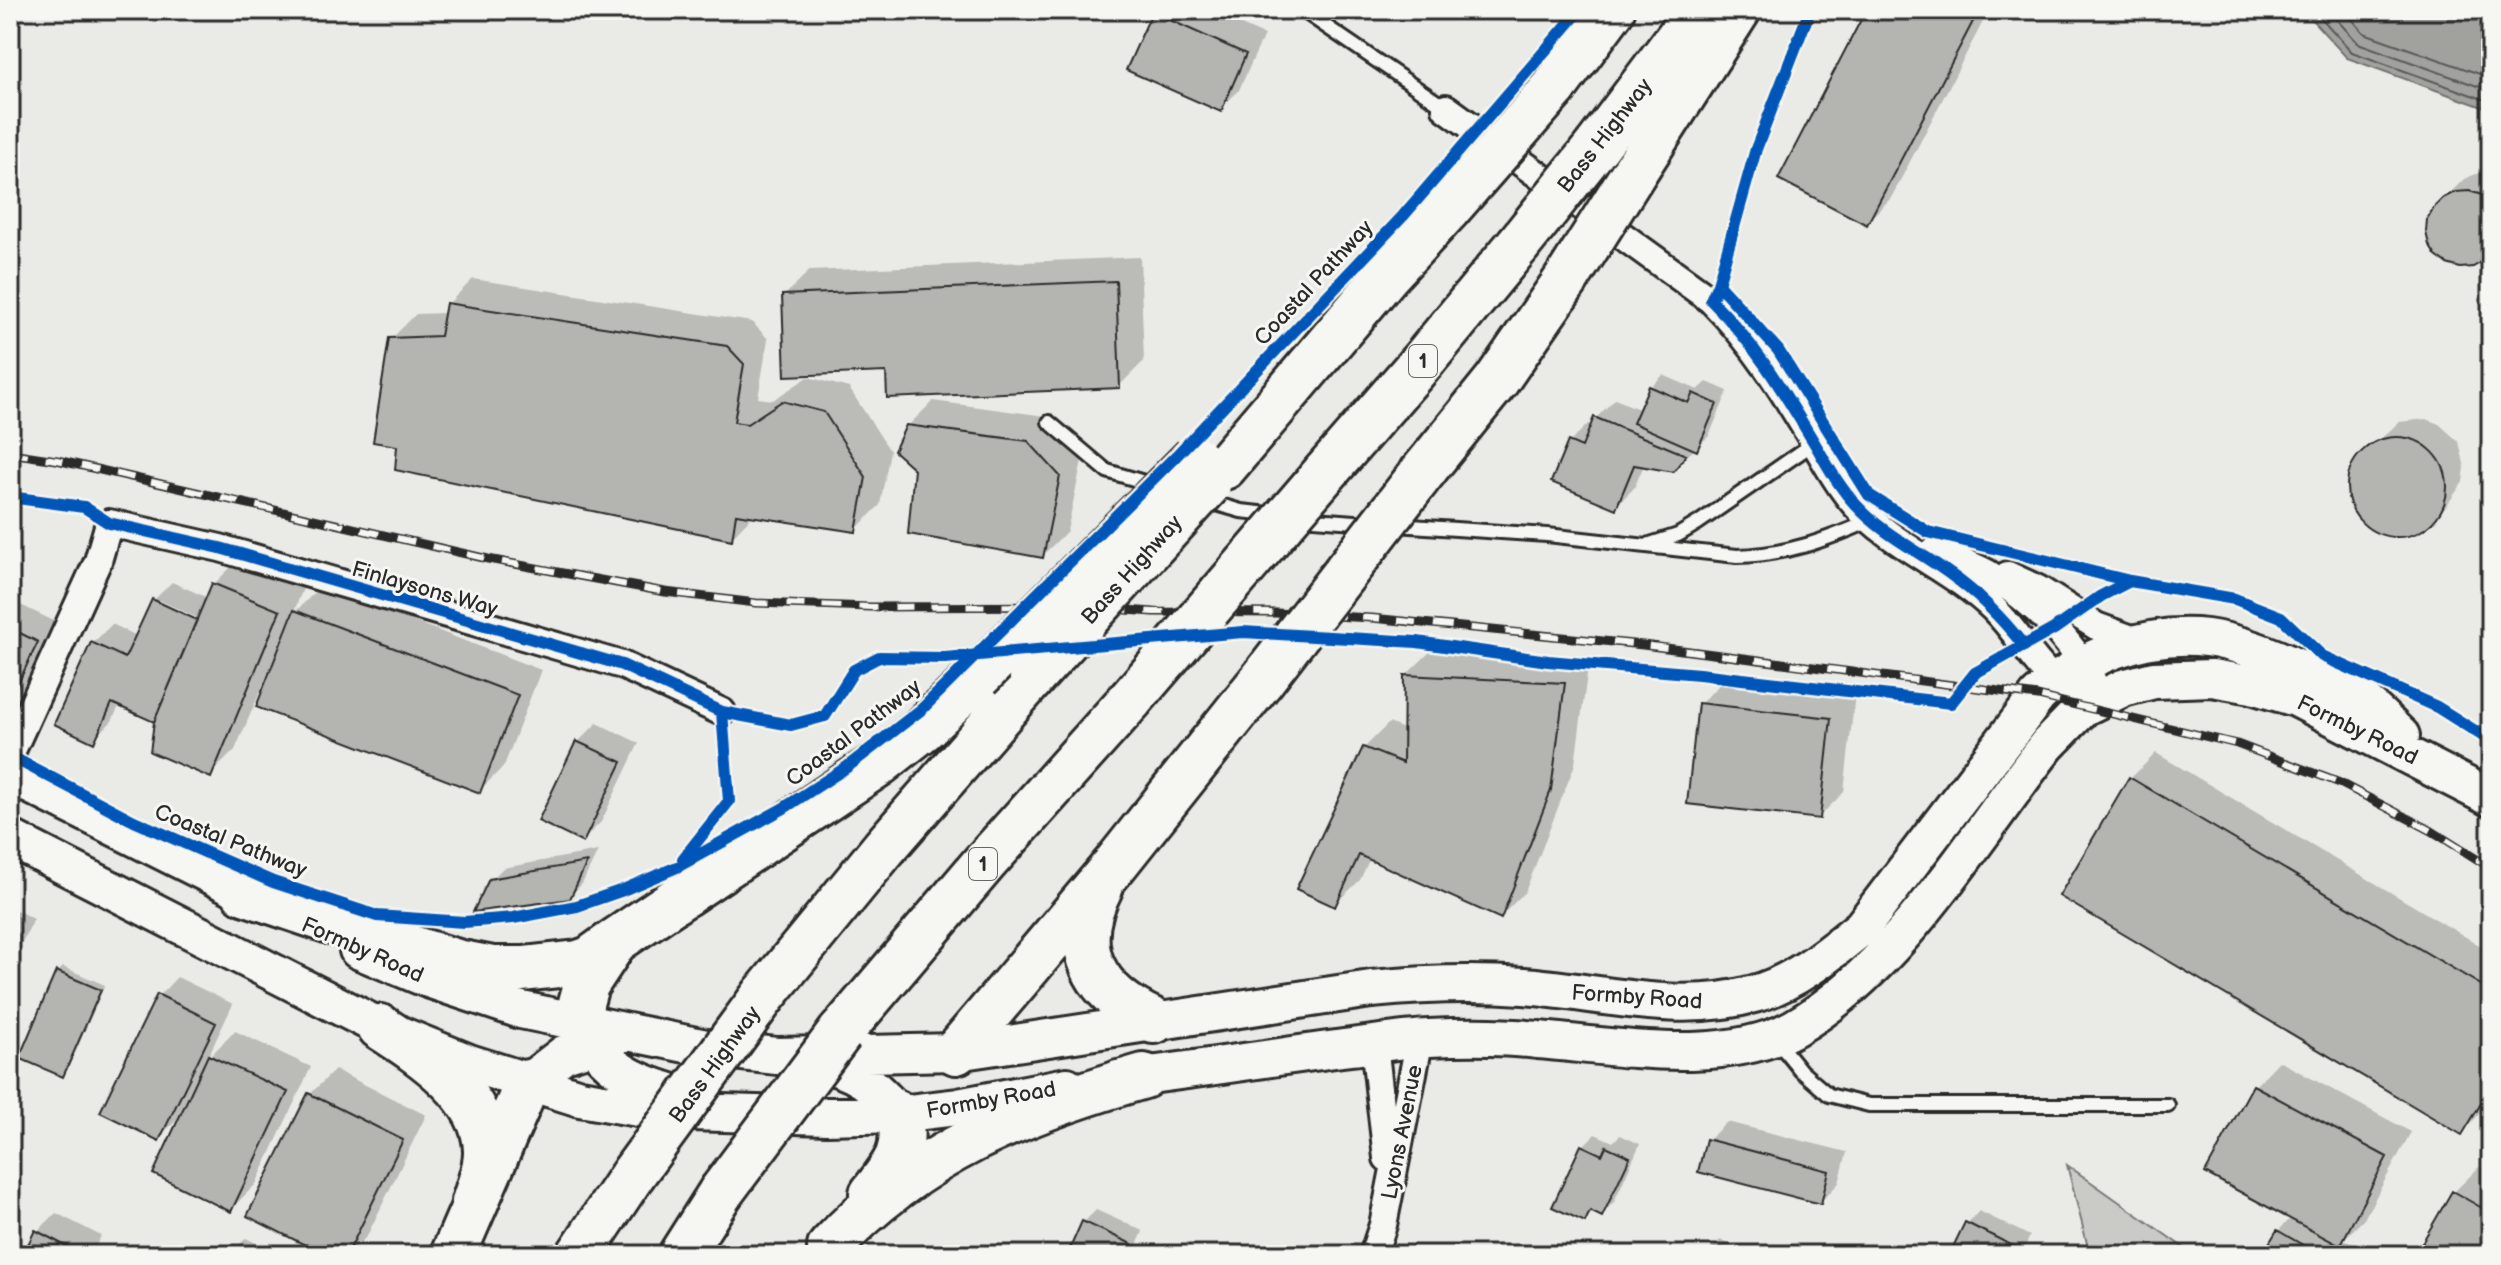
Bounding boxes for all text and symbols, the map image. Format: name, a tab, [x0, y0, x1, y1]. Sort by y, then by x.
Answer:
street label: Bass Highway	[1552, 73, 1658, 199]
street label: Coastal Pathway	[1249, 215, 1379, 351]
road number: 1	[1409, 345, 1437, 377]
street label: Bass Highway	[1076, 510, 1188, 630]
street label: Finlaysons Way	[349, 556, 501, 623]
street label: Coastal Pathway	[781, 674, 927, 793]
street label: Formby Road	[2293, 689, 2422, 771]
street label: Coastal Pathway	[150, 799, 311, 884]
road number: 1	[969, 848, 997, 880]
street label: Formby Road	[297, 911, 428, 989]
street label: Formby Road	[1571, 979, 1703, 1016]
street label: Bass Highway	[664, 1001, 767, 1129]
street label: Lyons Avenue	[1376, 1063, 1429, 1202]
street label: Formby Road	[924, 1076, 1058, 1125]

